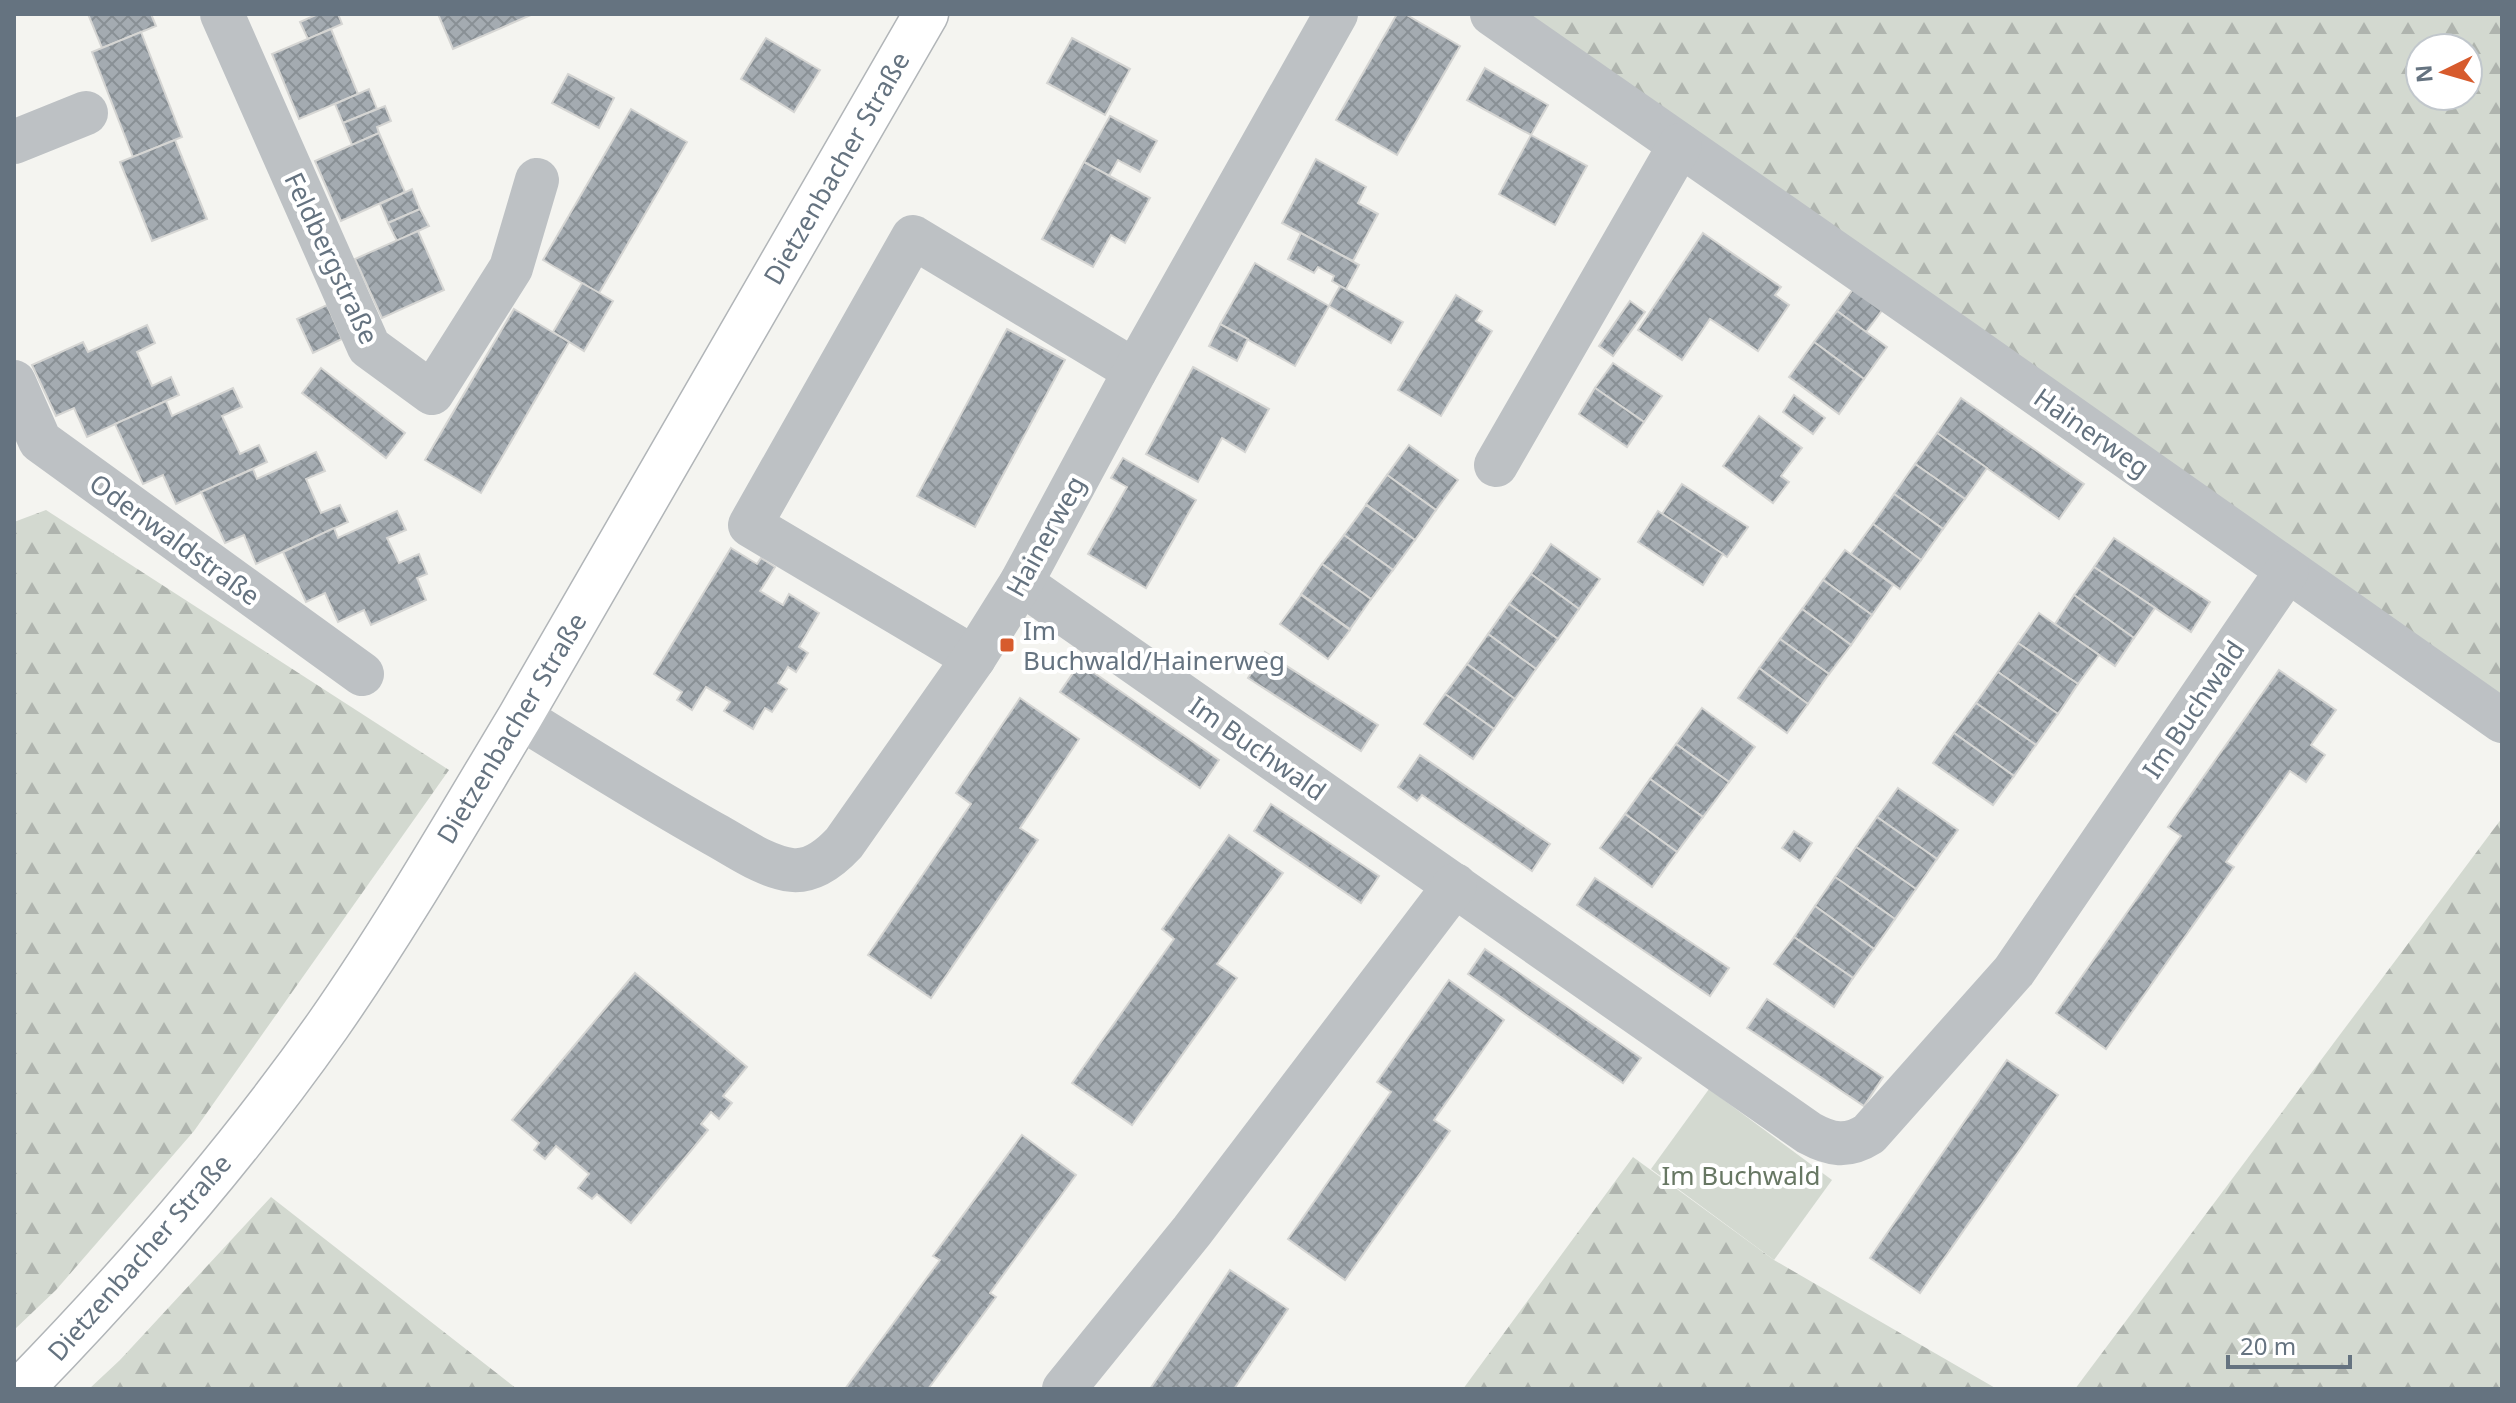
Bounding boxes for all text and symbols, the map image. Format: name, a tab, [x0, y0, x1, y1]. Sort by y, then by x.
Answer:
north arrow	[2404, 32, 2484, 112]
street label: Dietzenbacher Straße	[755, 45, 917, 291]
text: N	[2407, 64, 2439, 84]
street label: Feldbergstraße	[276, 166, 388, 350]
street label: Hainerweg	[2027, 379, 2157, 485]
street label: Odenwaldstraße	[83, 465, 267, 613]
street label: Hainerweg	[997, 469, 1093, 603]
street label: Dietzenbacher Straße	[428, 606, 594, 850]
place label: Im Buchwald/Hainerweg	[1023, 612, 1285, 678]
street label: Im Buchwald	[2134, 633, 2252, 785]
marker: Im Buchwald/Hainerweg	[998, 636, 1016, 654]
street label: Im Buchwald	[1183, 688, 1333, 808]
street label: Dietzenbacher Straße	[39, 1146, 239, 1368]
park label: Im Buchwald	[1661, 1157, 1821, 1193]
scale bar	[2228, 1319, 2350, 1369]
text: 20 m	[2240, 1329, 2296, 1362]

